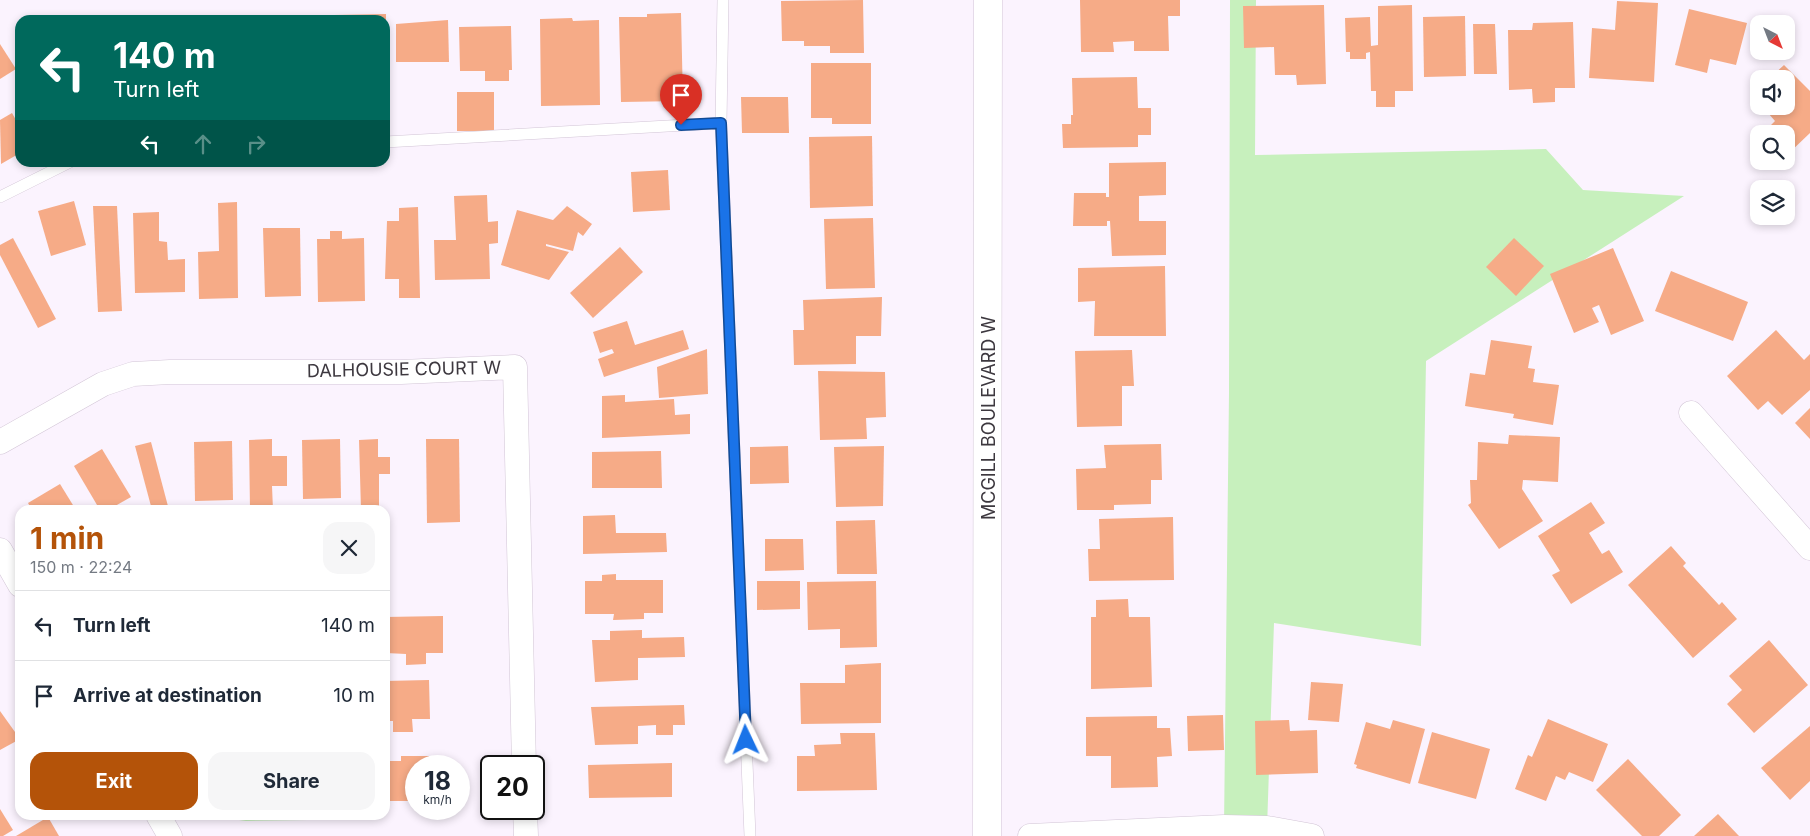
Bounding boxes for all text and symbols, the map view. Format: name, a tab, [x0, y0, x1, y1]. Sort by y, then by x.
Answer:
north arrow	[1750, 15, 1795, 60]
map controls	[1750, 15, 1795, 225]
text: 140 m	[113, 34, 216, 76]
icon: left	[30, 35, 95, 100]
button: sound	[1750, 70, 1795, 115]
pin	[660, 74, 702, 125]
text: Turn left	[113, 76, 199, 102]
icon: arrive	[667, 81, 695, 109]
button: search	[1750, 125, 1795, 170]
icon: left	[136, 130, 164, 158]
icon: ahead	[189, 130, 217, 158]
icon: right	[242, 130, 270, 158]
button: layers	[1750, 180, 1795, 225]
street label: MCGILL BOULEVARD W	[978, 316, 999, 520]
street label: DALHOUSIE COURT W	[307, 357, 501, 381]
text: 1 min	[30, 520, 104, 556]
button: close	[323, 522, 375, 574]
text: 150 m · 22:24	[30, 557, 132, 577]
icon: left	[30, 612, 58, 640]
text: Turn left	[73, 614, 151, 637]
text: 140 m	[321, 614, 375, 637]
icon: arrive	[30, 682, 58, 710]
text: Arrive at destination	[73, 684, 262, 707]
text: 10 m	[333, 684, 375, 707]
position arrow	[719, 713, 771, 765]
button: Exit	[30, 752, 198, 810]
button: Share	[208, 752, 375, 810]
speed limit sign: 20	[480, 755, 545, 820]
text: 18	[424, 766, 451, 796]
text: km/h	[423, 792, 452, 807]

